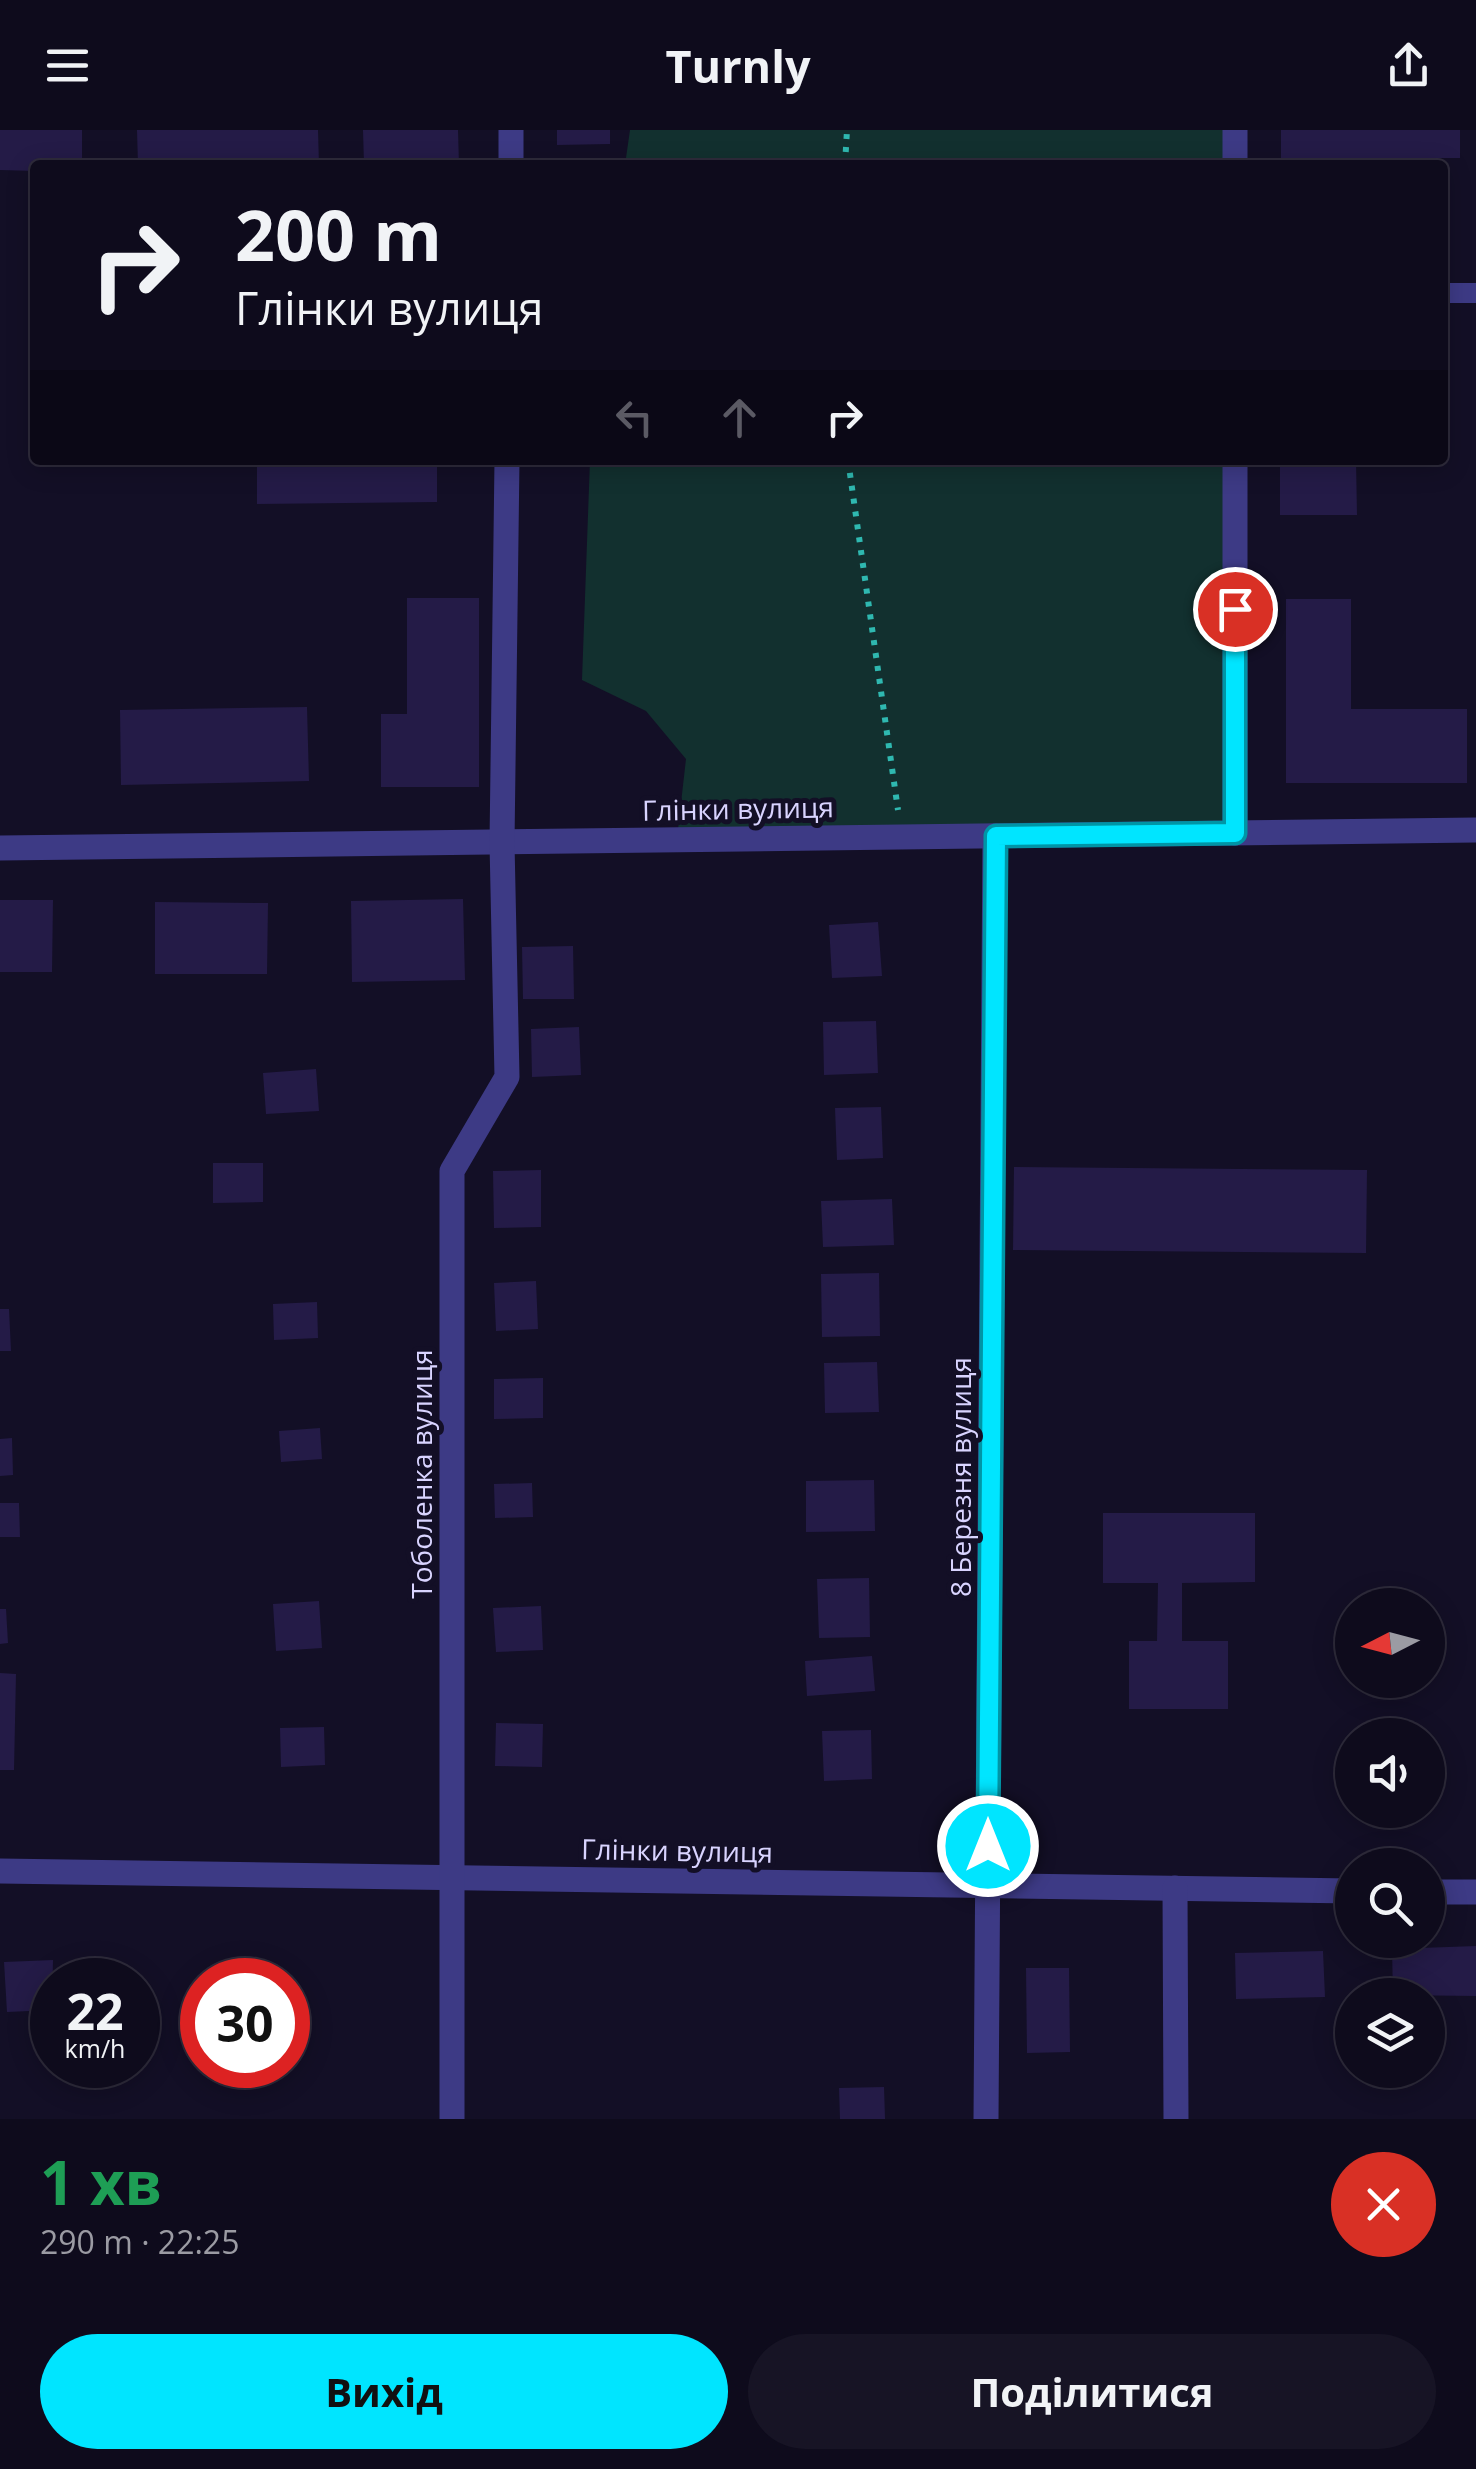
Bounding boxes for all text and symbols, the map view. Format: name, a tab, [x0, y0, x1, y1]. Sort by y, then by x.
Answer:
text: Turnly	[666, 35, 810, 96]
icon: menu	[40, 38, 95, 93]
icon: share	[1381, 38, 1436, 93]
text: 200 m	[235, 186, 442, 282]
icon: right	[70, 200, 200, 330]
text: Глінки вулиця	[235, 277, 543, 338]
icon: left	[607, 390, 662, 445]
icon: ahead	[712, 390, 767, 445]
icon: right	[817, 390, 872, 445]
pin	[1193, 567, 1278, 652]
icon: arrive	[1208, 582, 1263, 637]
street label: Глінки вулиця	[642, 787, 834, 829]
street label: Тоболенка вулиця	[402, 1349, 440, 1599]
street label: 8 Березня вулиця	[941, 1357, 979, 1597]
north arrow	[1335, 1588, 1445, 1698]
map controls	[1335, 1588, 1445, 2088]
button: sound	[1335, 1718, 1445, 1828]
position arrow	[936, 1794, 1040, 1898]
street label: Глінки вулиця	[581, 1829, 773, 1871]
button: search	[1335, 1848, 1445, 1958]
speed limit sign: 30	[180, 1958, 310, 2088]
text: 22	[66, 1977, 124, 2045]
button: layers	[1335, 1978, 1445, 2088]
text: km/h	[65, 2031, 125, 2065]
text: 1 хв	[40, 2141, 162, 2223]
button: close	[1331, 2152, 1436, 2257]
text: 290 m · 22:25	[40, 2220, 239, 2263]
button: Вихід	[40, 2334, 728, 2449]
button: Поділитися	[748, 2334, 1436, 2449]

